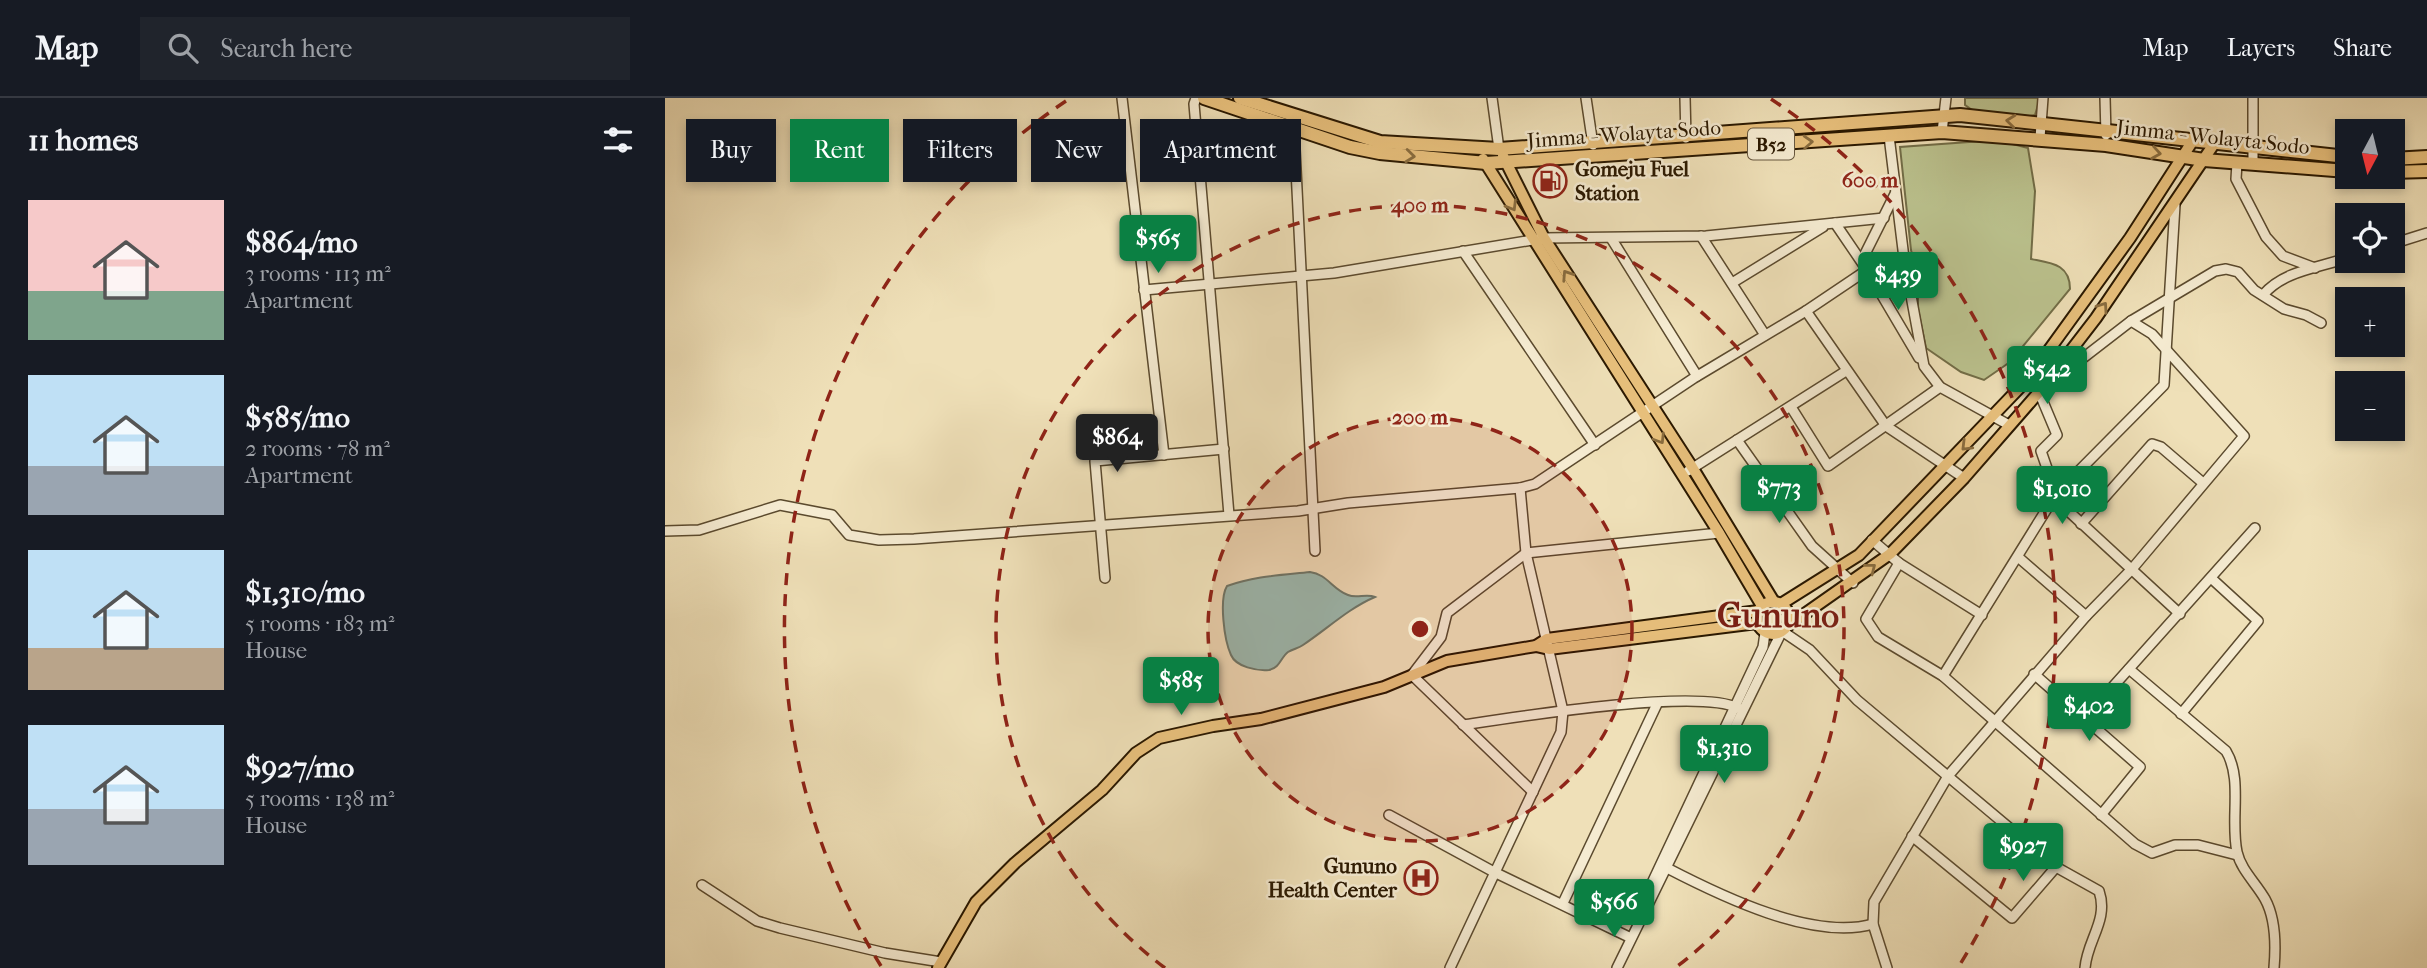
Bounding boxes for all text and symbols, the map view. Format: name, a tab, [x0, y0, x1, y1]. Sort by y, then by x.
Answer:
search box	[140, 17, 630, 80]
text: Map	[35, 29, 98, 68]
icon: search	[164, 29, 202, 67]
text: Search here	[220, 33, 352, 64]
text: Map	[2143, 34, 2189, 62]
text: Layers	[2227, 34, 2295, 62]
text: Share	[2333, 34, 2392, 62]
one-way arrow	[2005, 114, 2016, 129]
street label: Jimma - Wolayta Sodo	[1524, 115, 1722, 153]
street label: Jimma - Wolayta Sodo	[2113, 115, 2311, 159]
chip: Buy	[686, 119, 776, 182]
chip: Rent	[790, 119, 889, 182]
chip: Filters	[903, 119, 1017, 182]
chip: New	[1031, 119, 1126, 182]
chip: Apartment	[1140, 119, 1301, 182]
north arrow	[2335, 119, 2405, 189]
map controls	[2335, 119, 2405, 441]
icon: filters	[599, 121, 637, 159]
text: 11 homes	[28, 123, 138, 158]
road number: B52	[1748, 128, 1794, 159]
one-way arrow	[1803, 135, 1814, 150]
one-way arrow	[2150, 145, 2162, 160]
one-way arrow	[1404, 149, 1416, 164]
place label: Gomeju Fuel Station	[1575, 157, 1689, 205]
fuel station icon: Gomeju Fuel Station	[1531, 162, 1569, 200]
text: 600 m	[1842, 168, 1899, 192]
text: 400 m	[1390, 193, 1449, 218]
one-way arrow	[1503, 198, 1516, 211]
button: locate	[2335, 203, 2405, 273]
pin: $565	[1117, 216, 1199, 275]
text: $565	[1136, 224, 1181, 251]
text: $864/mo	[245, 225, 358, 260]
icon: home	[84, 228, 168, 312]
pin: $439	[1857, 252, 1939, 312]
text: 3 rooms · 113 m²	[245, 260, 391, 287]
text: $439	[1874, 261, 1922, 288]
one-way arrow	[1563, 270, 1576, 283]
text: Apartment	[245, 287, 353, 314]
button: +	[2335, 287, 2405, 357]
one-way arrow	[2095, 302, 2107, 315]
pin: $542	[2006, 346, 2088, 406]
text: $542	[2023, 355, 2071, 382]
button: −	[2335, 371, 2405, 441]
text: $585/mo	[245, 400, 350, 435]
icon: home	[84, 403, 168, 487]
text: 200 m	[1392, 405, 1449, 429]
pin: $864	[1076, 414, 1158, 474]
text: $864	[1092, 423, 1142, 450]
one-way arrow	[1652, 432, 1665, 445]
text: 2 rooms · 78 m²	[245, 435, 390, 462]
one-way arrow	[1962, 437, 1975, 450]
text: Apartment	[245, 462, 353, 489]
pin: $773	[1738, 466, 1820, 525]
pin: $1,010	[2005, 466, 2119, 526]
text: $773	[1757, 474, 1801, 501]
text: $1,010	[2033, 475, 2091, 502]
one-way arrow	[1864, 564, 1876, 577]
text: $1,310/mo	[245, 575, 365, 610]
icon: home	[84, 578, 168, 662]
district label: Gununo	[1717, 595, 1839, 636]
text: 5 rooms · 183 m²	[245, 610, 395, 637]
centre of rings	[1408, 617, 1432, 641]
text: House	[245, 637, 307, 664]
pin: $585	[1140, 658, 1222, 717]
text: $585	[1159, 666, 1203, 693]
pin: $402	[2048, 684, 2130, 743]
text: $402	[2064, 692, 2114, 719]
pin: $1,310	[1667, 726, 1781, 785]
text: $1,310	[1696, 734, 1752, 761]
text: $927/mo	[245, 750, 354, 785]
icon: home	[84, 753, 168, 837]
text: 5 rooms · 138 m²	[245, 785, 395, 812]
text: House	[245, 812, 307, 839]
pin: $927	[1982, 824, 2064, 883]
text: $927	[1999, 832, 2047, 859]
place label: Gununo Health Center	[1268, 854, 1398, 902]
hospital icon: Gununo Health Center	[1402, 859, 1440, 897]
pin: $566	[1573, 880, 1655, 939]
text: $566	[1590, 888, 1638, 915]

